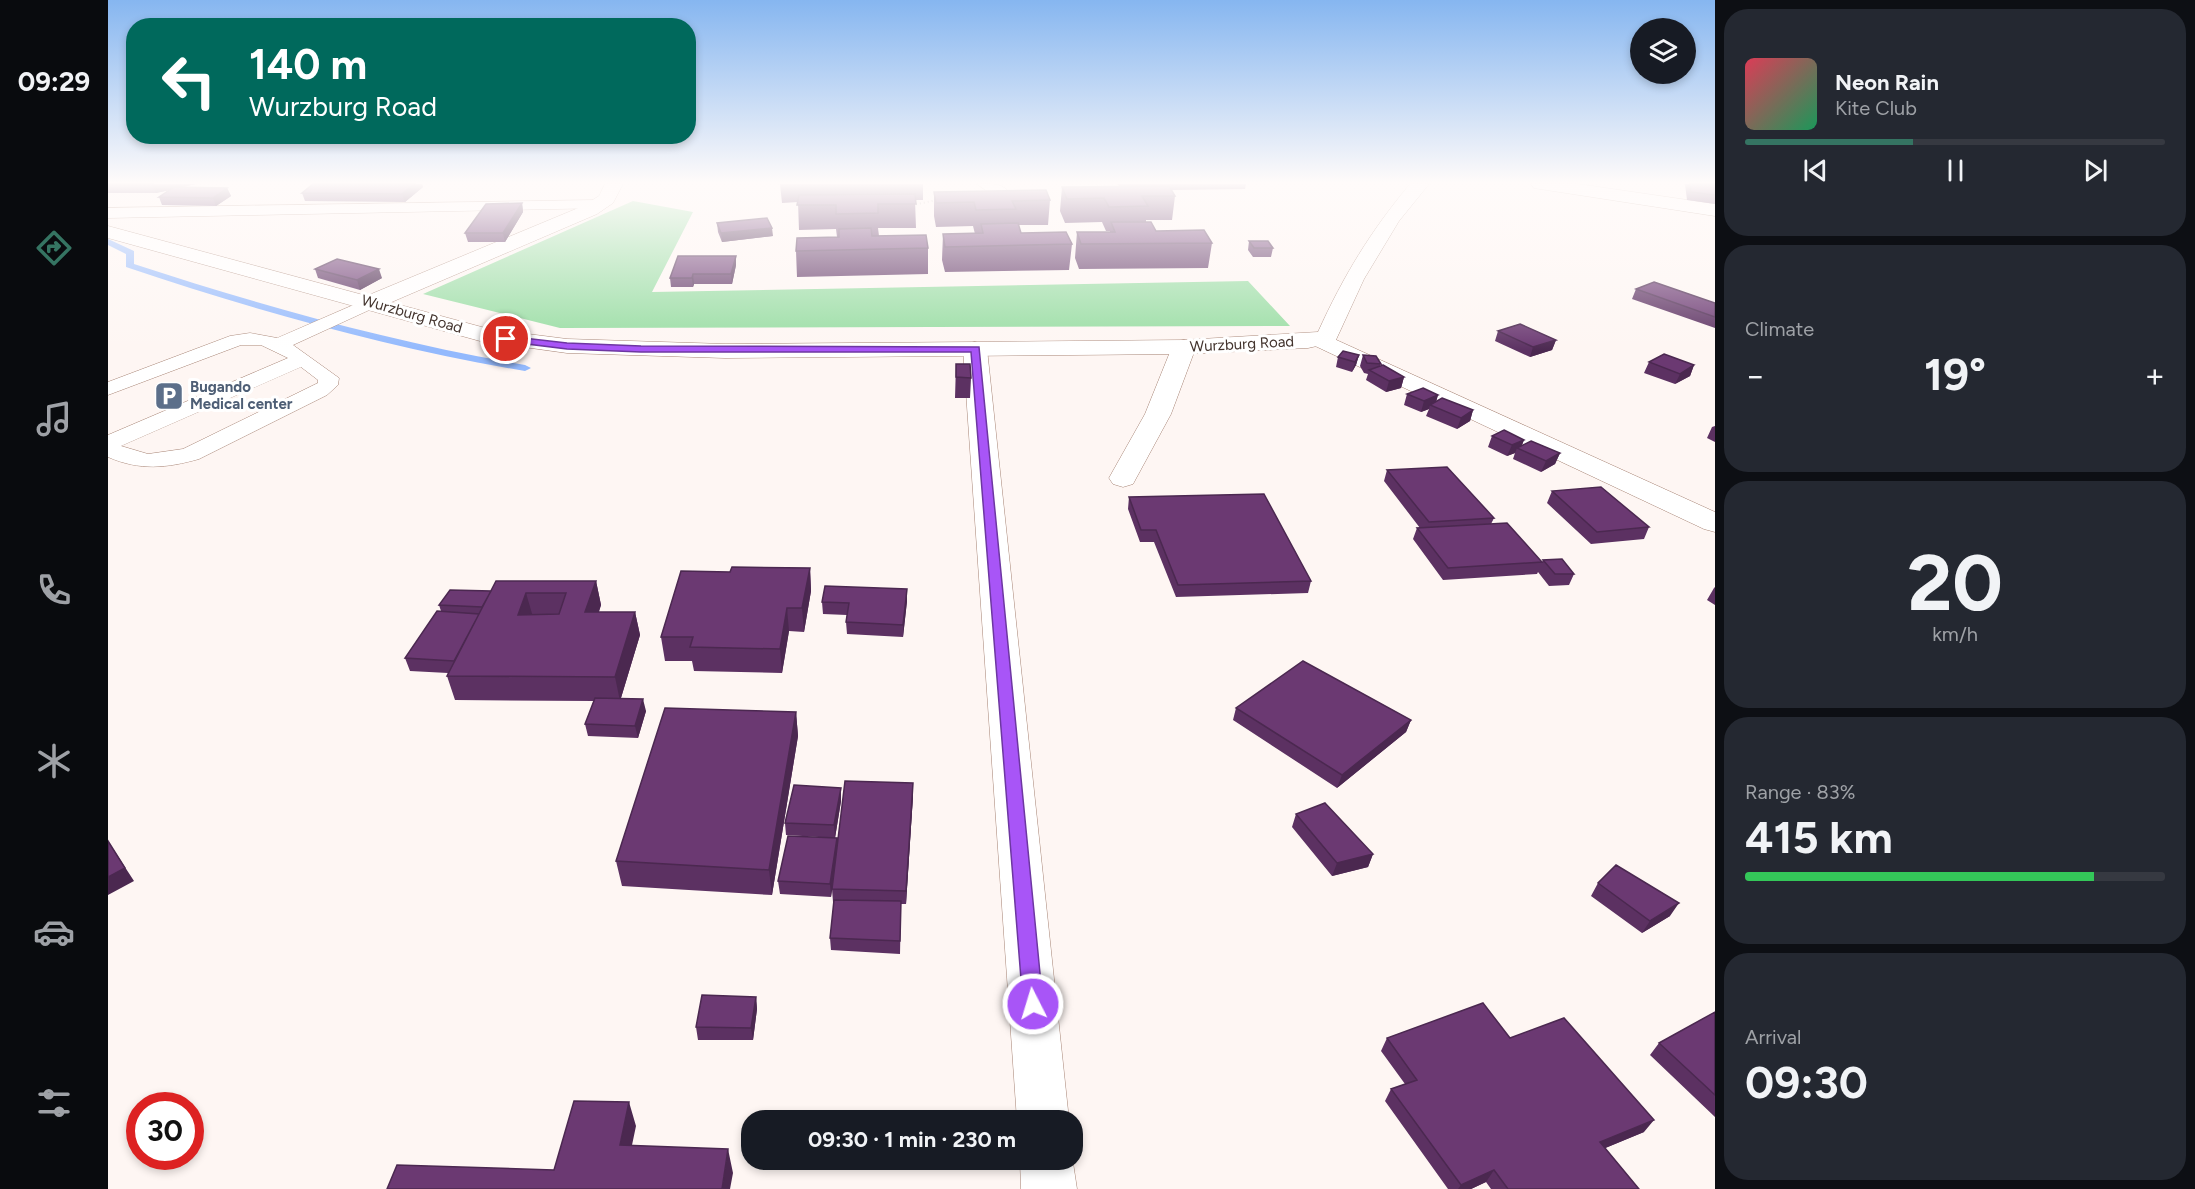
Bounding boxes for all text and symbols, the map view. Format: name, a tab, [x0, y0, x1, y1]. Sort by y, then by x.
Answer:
map controls	[1630, 18, 1696, 84]
button: layers	[1630, 18, 1696, 84]
text: 140 m	[249, 39, 367, 90]
icon: left	[150, 42, 228, 120]
text: 09:29	[18, 65, 90, 98]
text: Neon Rain	[1835, 69, 1939, 96]
text: Wurzburg Road	[249, 90, 437, 123]
text: Kite Club	[1835, 96, 1917, 120]
icon: previous	[1799, 154, 1832, 187]
icon: pause	[1939, 154, 1972, 187]
icon: next	[2079, 154, 2112, 187]
icon: directions	[33, 227, 75, 269]
street label: Wurzburg Road	[359, 291, 465, 337]
pin	[480, 313, 531, 364]
text: Climate	[1745, 317, 1814, 341]
icon: arrive	[489, 322, 522, 355]
street label: Wurzburg Road	[1189, 332, 1295, 356]
text: 19°	[1924, 347, 1986, 401]
text: −	[1745, 356, 1766, 395]
text: +	[2144, 356, 2165, 395]
place label: Bugando Medical center	[190, 378, 293, 413]
parking icon: Bugando Medical center	[153, 380, 185, 412]
icon: music	[33, 398, 75, 440]
text: 20	[1907, 536, 2003, 630]
icon: phone	[33, 569, 75, 611]
text: km/h	[1932, 622, 1978, 646]
icon: climate	[33, 740, 75, 782]
text: Range · 83%	[1745, 780, 1855, 804]
text: 415 km	[1745, 810, 1893, 864]
icon: car	[33, 911, 75, 953]
position arrow	[1001, 972, 1065, 1036]
text: Arrival	[1745, 1025, 1801, 1049]
text: 09:30	[1745, 1055, 1868, 1109]
icon: filters	[33, 1082, 75, 1124]
speed limit sign: 30	[126, 1092, 204, 1170]
text: 09:30 · 1 min · 230 m	[808, 1126, 1016, 1153]

